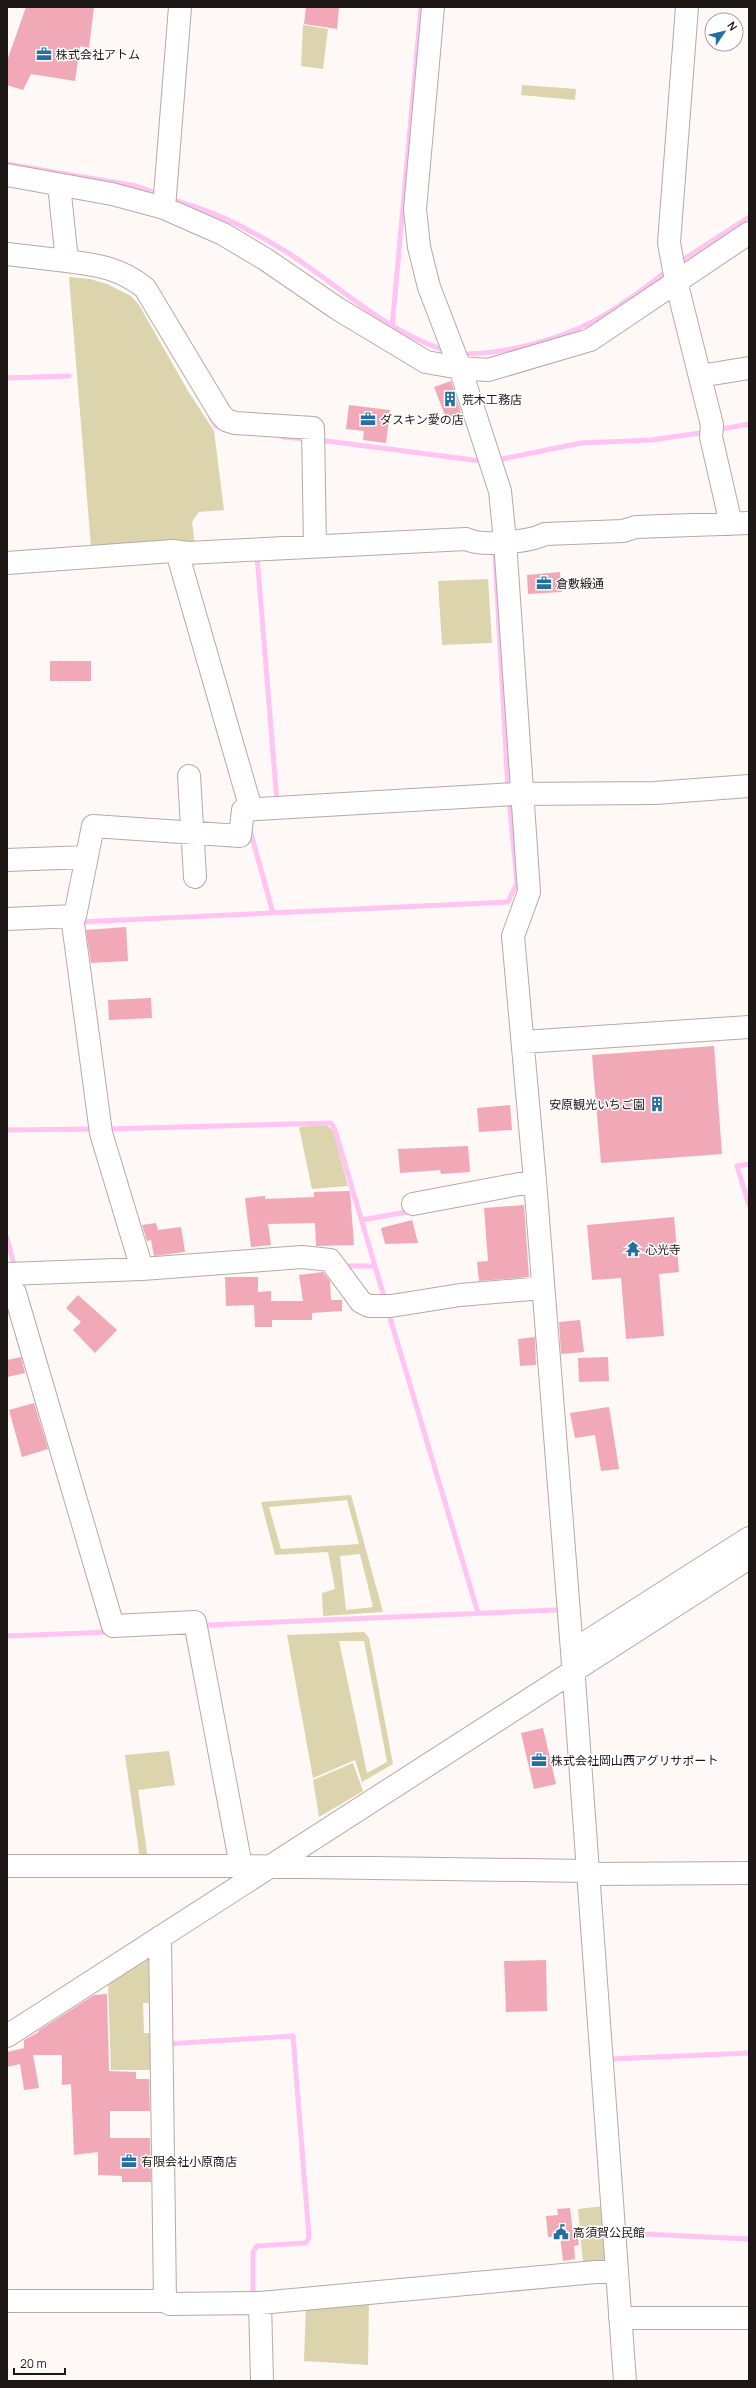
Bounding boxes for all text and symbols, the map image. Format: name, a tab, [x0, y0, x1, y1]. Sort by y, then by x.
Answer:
north arrow	[704, 12, 744, 52]
text: N	[724, 18, 741, 34]
office icon: 株式会社アトム	[35, 45, 53, 63]
place label: 株式会社アトム	[56, 46, 140, 63]
building icon: 荒木工務店	[441, 390, 459, 408]
place label: 荒木工務店	[462, 391, 522, 408]
office icon: ダスキン愛の店	[359, 410, 377, 428]
place label: ダスキン愛の店	[380, 411, 464, 428]
office icon: 倉敷緞通	[535, 574, 553, 592]
place label: 倉敷緞通	[556, 575, 604, 592]
building icon: 安原観光いちご園	[648, 1095, 666, 1113]
place label: 安原観光いちご園	[549, 1096, 645, 1113]
temple icon: 心光寺	[624, 1240, 642, 1258]
place label: 心光寺	[645, 1241, 681, 1258]
office icon: 株式会社岡山西アグリサポート	[530, 1751, 548, 1769]
place label: 株式会社岡山西アグリサポート	[551, 1752, 718, 1769]
office icon: 有限会社小原商店	[120, 2152, 138, 2170]
place label: 有限会社小原商店	[141, 2153, 237, 2170]
public building icon: 高須賀公民館	[552, 2223, 570, 2241]
place label: 高須賀公民館	[573, 2224, 645, 2241]
scale bar	[14, 2350, 65, 2376]
text: 20 m	[20, 2355, 47, 2372]

